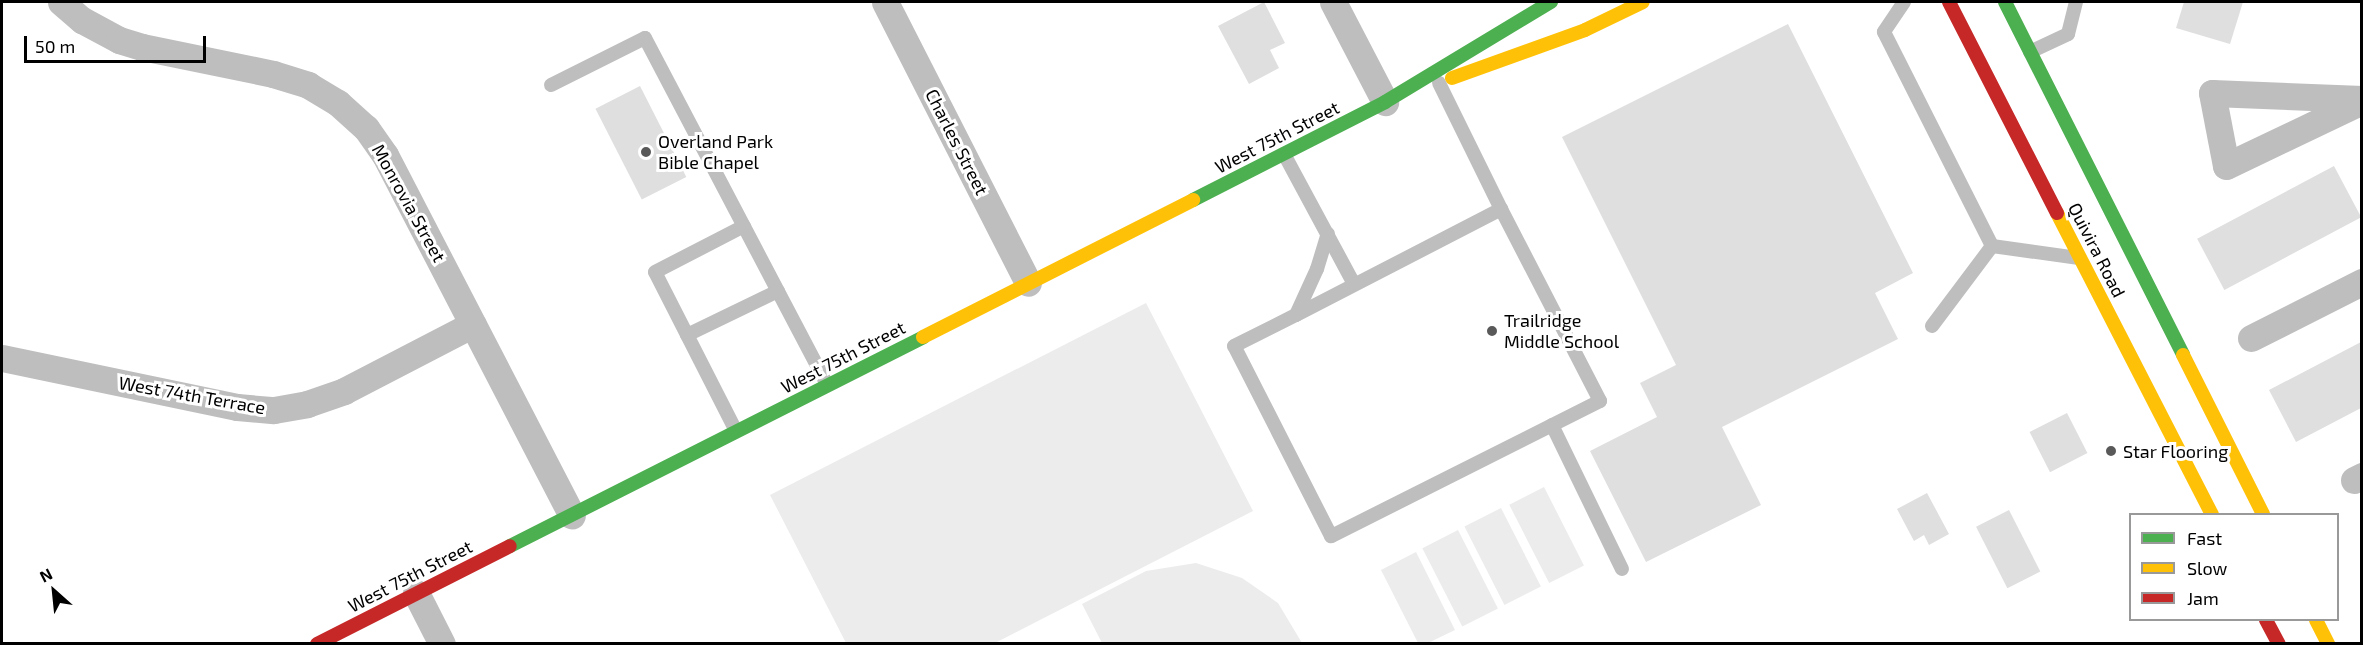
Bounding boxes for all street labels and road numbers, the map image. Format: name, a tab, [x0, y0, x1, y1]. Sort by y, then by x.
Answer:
street label: Charles Street	[921, 85, 993, 199]
street label: West 75th Street	[1211, 96, 1343, 178]
street label: Monrovia Street	[368, 140, 450, 266]
street label: Quivira Road	[2064, 199, 2130, 301]
street label: West 75th Street	[777, 316, 909, 398]
street label: West 74th Terrace	[117, 371, 267, 419]
street label: West 75th Street	[344, 535, 476, 617]

